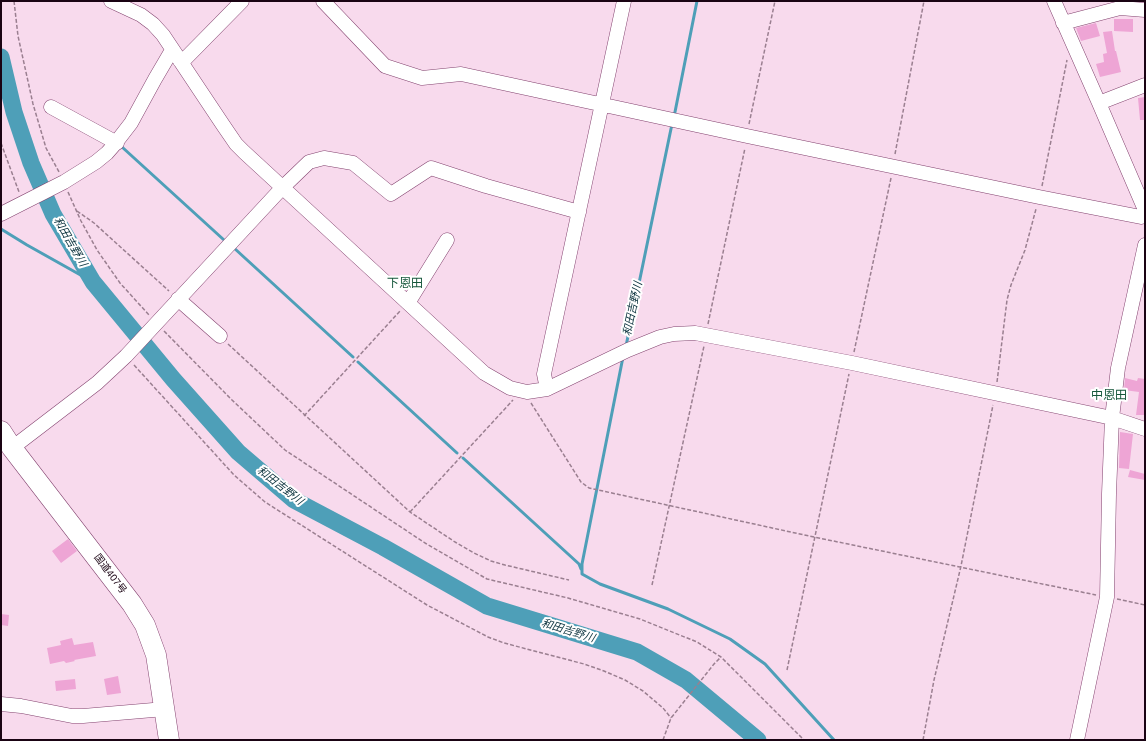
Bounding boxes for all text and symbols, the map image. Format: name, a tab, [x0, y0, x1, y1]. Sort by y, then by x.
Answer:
water label: 和田吉野川	[51, 215, 89, 269]
district label: 下恩田	[387, 277, 423, 291]
water label: 和田吉野川	[621, 281, 645, 337]
district label: 中恩田	[1091, 389, 1127, 403]
water label: 和田吉野川	[254, 464, 306, 508]
street label: 国道407号	[91, 552, 129, 596]
water label: 和田吉野川	[540, 617, 596, 645]

